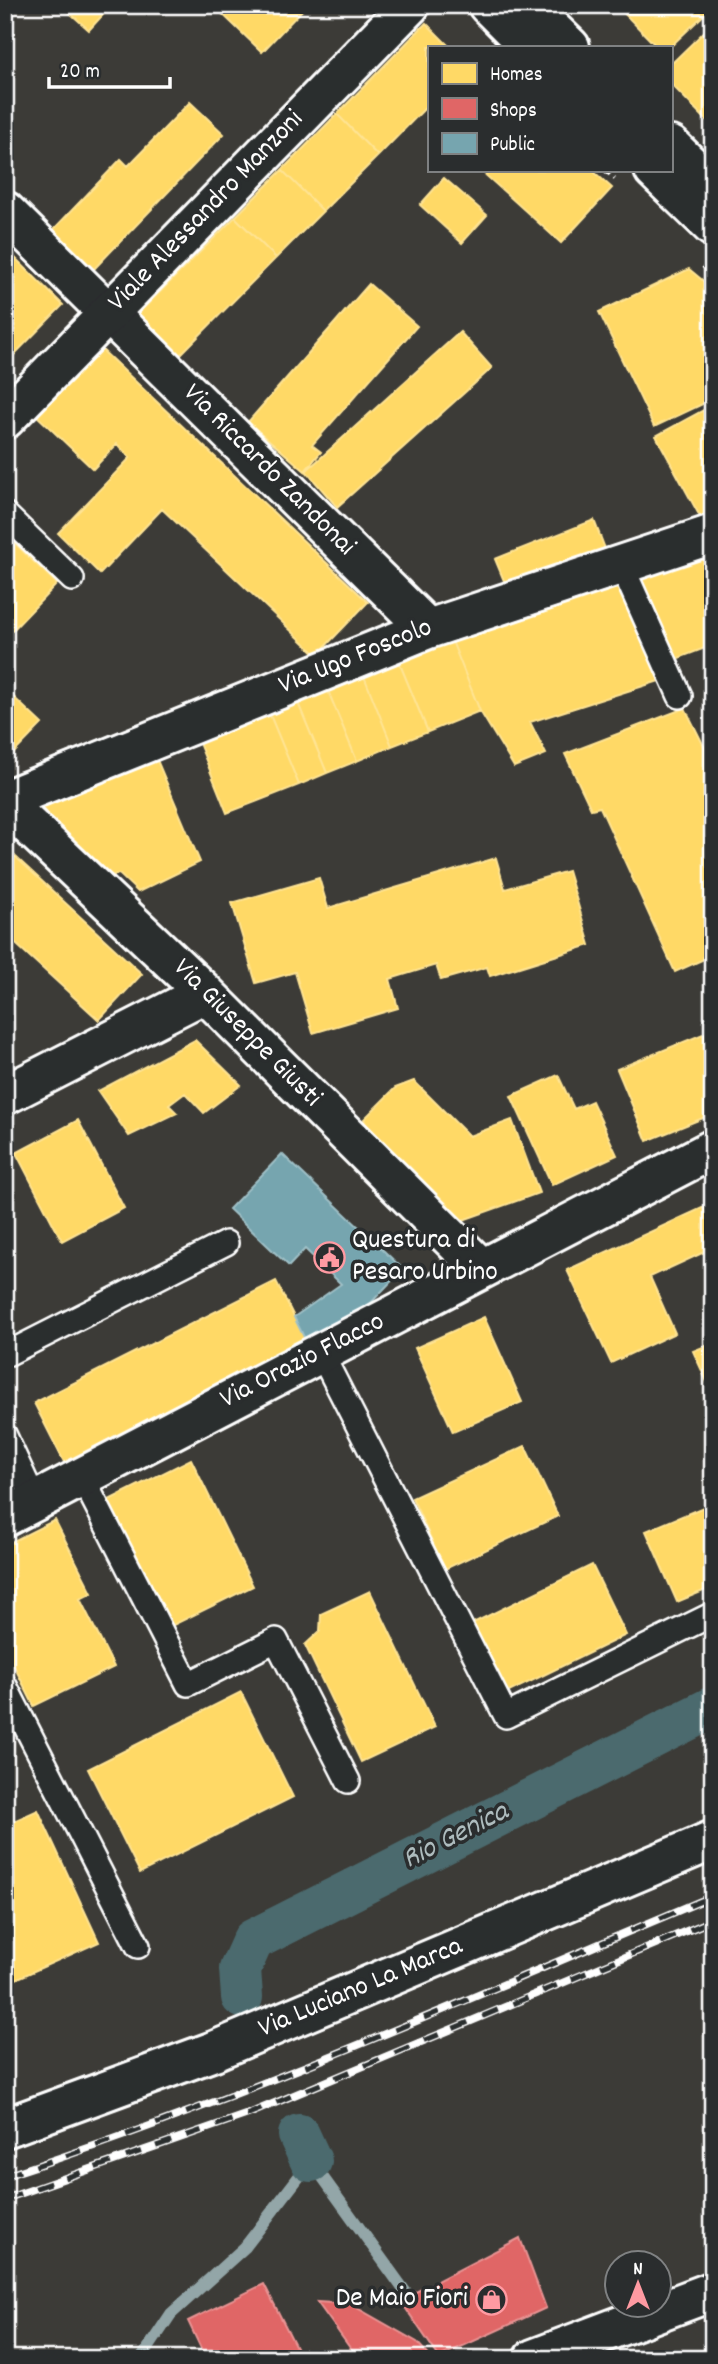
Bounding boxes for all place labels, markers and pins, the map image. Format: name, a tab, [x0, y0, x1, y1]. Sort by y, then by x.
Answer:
place label: Questura di Pesaro Urbino	[352, 1222, 498, 1294]
public building icon: Questura di Pesaro Urbino	[312, 1241, 346, 1275]
place label: De Maio Fiori	[336, 2280, 468, 2320]
shop icon: De Maio Fiori	[474, 2283, 508, 2317]

